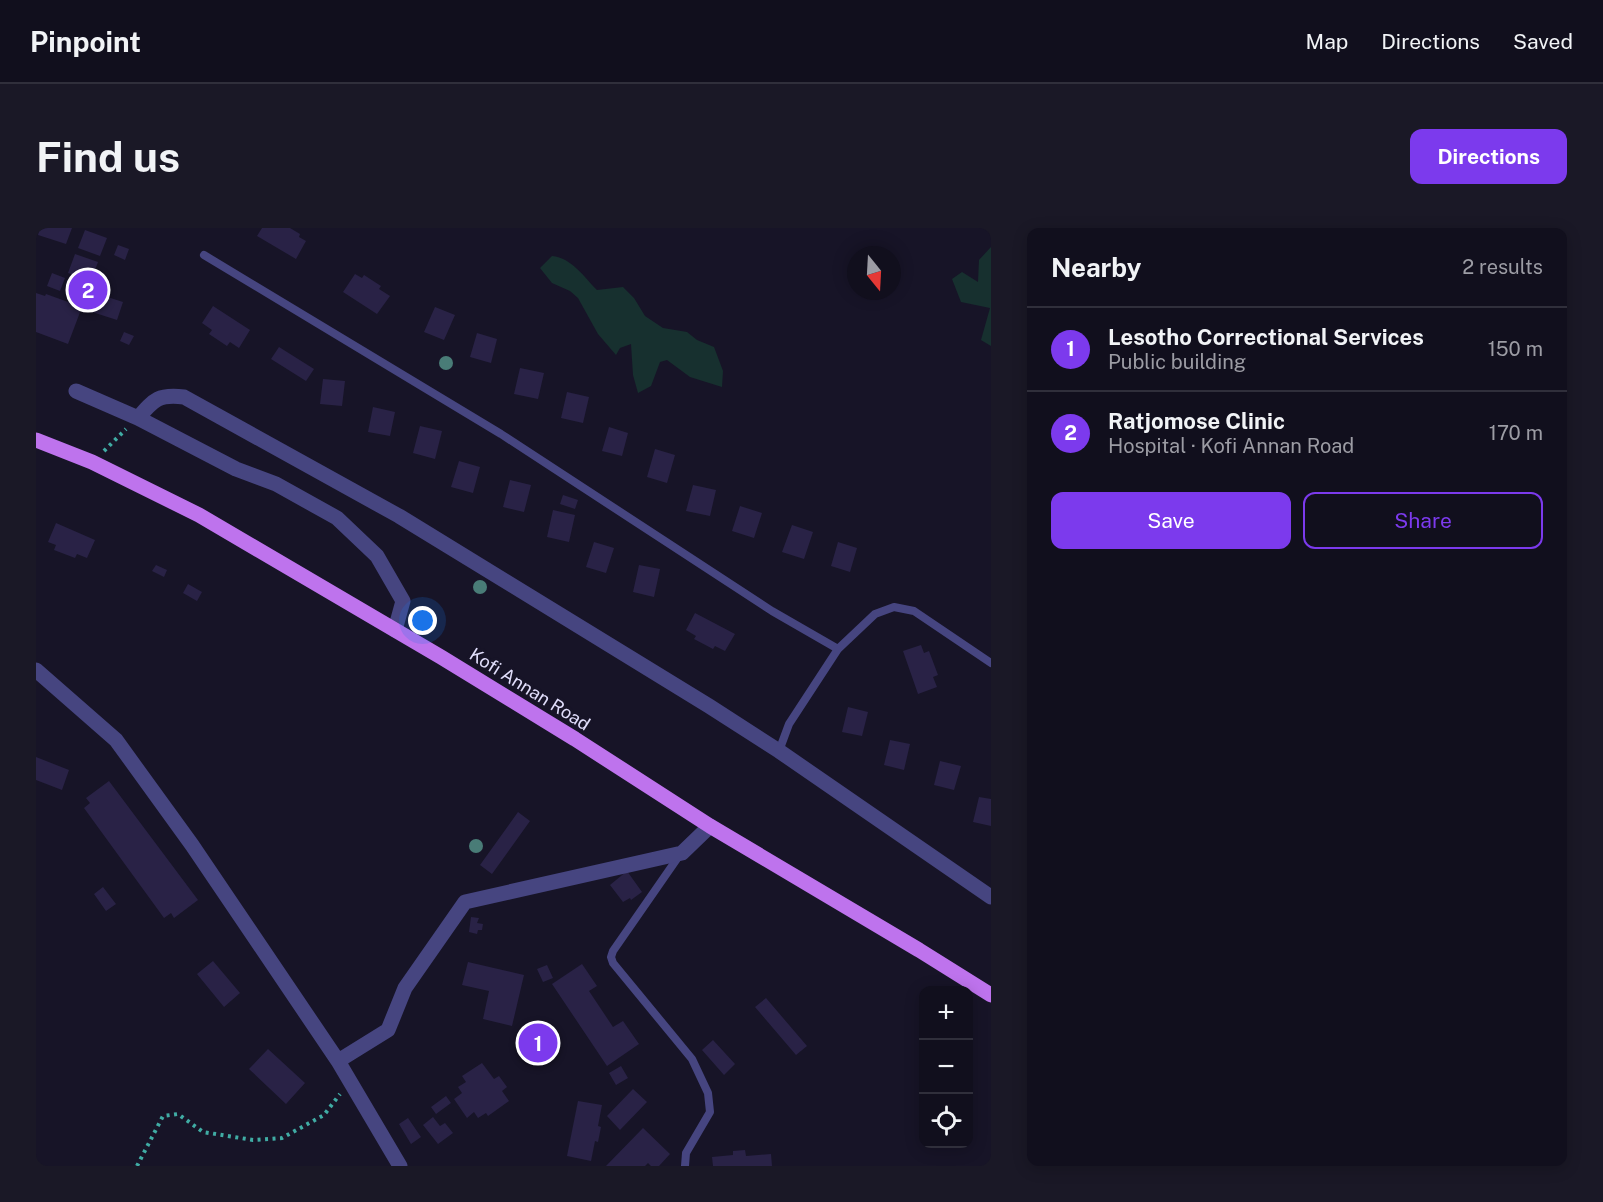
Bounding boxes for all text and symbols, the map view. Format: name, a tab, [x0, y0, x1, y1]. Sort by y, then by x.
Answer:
text: Pinpoint	[30, 25, 141, 58]
text: Map	[1306, 29, 1348, 54]
text: Directions	[1381, 29, 1480, 54]
text: Saved	[1513, 29, 1573, 54]
button: Directions	[1410, 129, 1567, 184]
text: Find us	[36, 132, 180, 181]
north arrow	[847, 246, 901, 300]
text: Nearby	[1051, 252, 1141, 283]
text: 2 results	[1462, 255, 1543, 279]
pin: 2	[68, 268, 108, 312]
text: Lesotho Correctional Services	[1108, 324, 1424, 350]
text: 1	[1066, 337, 1075, 361]
text: 150 m	[1488, 337, 1543, 361]
text: Public building	[1108, 350, 1246, 374]
text: Ratjomose Clinic	[1108, 408, 1285, 434]
text: 2	[1064, 421, 1077, 445]
text: 170 m	[1489, 421, 1543, 445]
text: Hospital · Kofi Annan Road	[1108, 434, 1354, 458]
button: Save	[1051, 492, 1291, 549]
button: Share	[1303, 492, 1543, 549]
your location	[408, 606, 437, 635]
street label: Kofi Annan Road	[466, 643, 594, 735]
map controls	[919, 986, 973, 1148]
button: +	[919, 986, 973, 1040]
pin: 1	[518, 1020, 558, 1066]
button: −	[919, 1040, 973, 1094]
button: locate	[919, 1094, 973, 1148]

